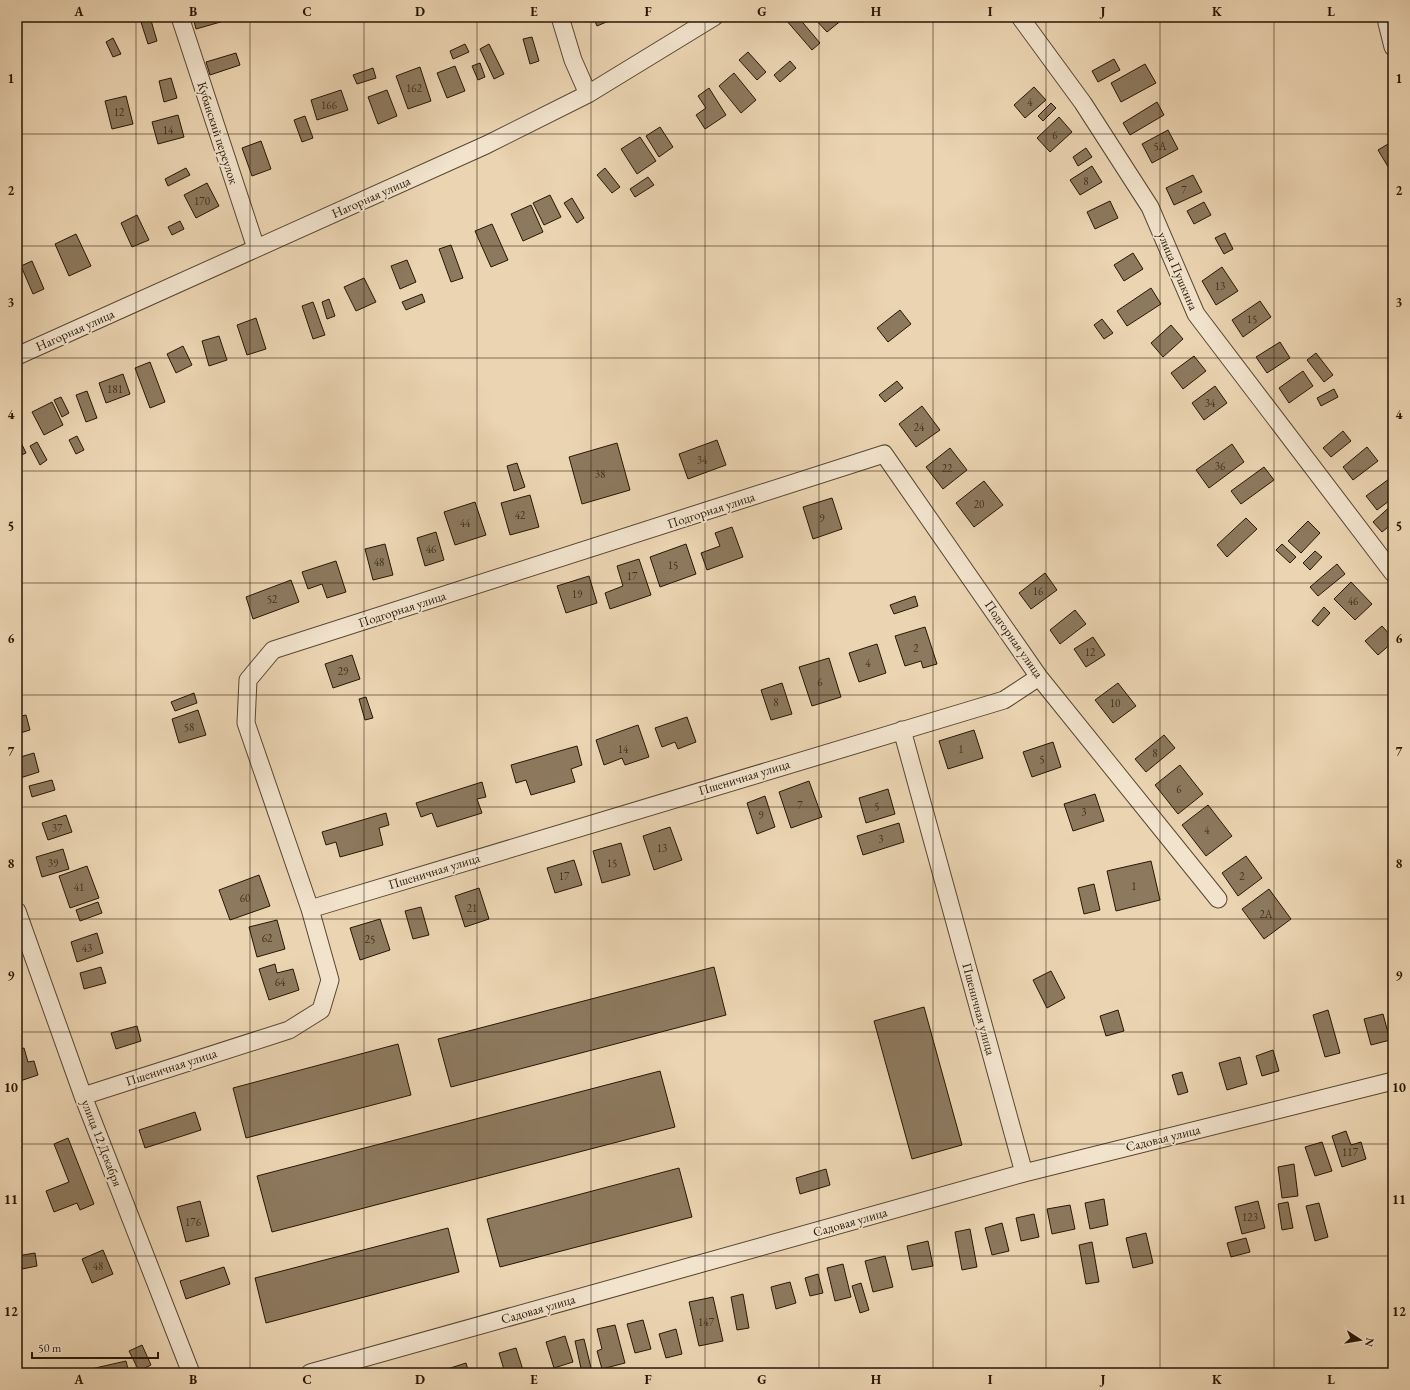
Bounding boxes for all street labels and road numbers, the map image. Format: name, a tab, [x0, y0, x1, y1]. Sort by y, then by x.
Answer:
street label: Кубанский переулок	[193, 80, 243, 187]
street label: Нагорная улица	[329, 172, 414, 222]
street label: улица Пушкина	[1154, 229, 1202, 313]
street label: Нагорная улица	[33, 305, 118, 355]
street label: Подгорная улица	[665, 488, 758, 532]
street label: Подгорная улица	[356, 587, 449, 631]
street label: Подгорная улица	[981, 597, 1048, 682]
street label: Пшеничная улица	[696, 755, 793, 799]
street label: Пшеничная улица	[386, 849, 483, 893]
street label: Пшеничная улица	[958, 961, 1000, 1058]
street label: Пшеничная улица	[123, 1044, 220, 1090]
street label: улица 12 Декабря	[78, 1097, 126, 1189]
street label: Садовая улица	[1124, 1120, 1203, 1155]
street label: Садовая улица	[811, 1203, 890, 1241]
street label: Садовая улица	[499, 1290, 578, 1328]

